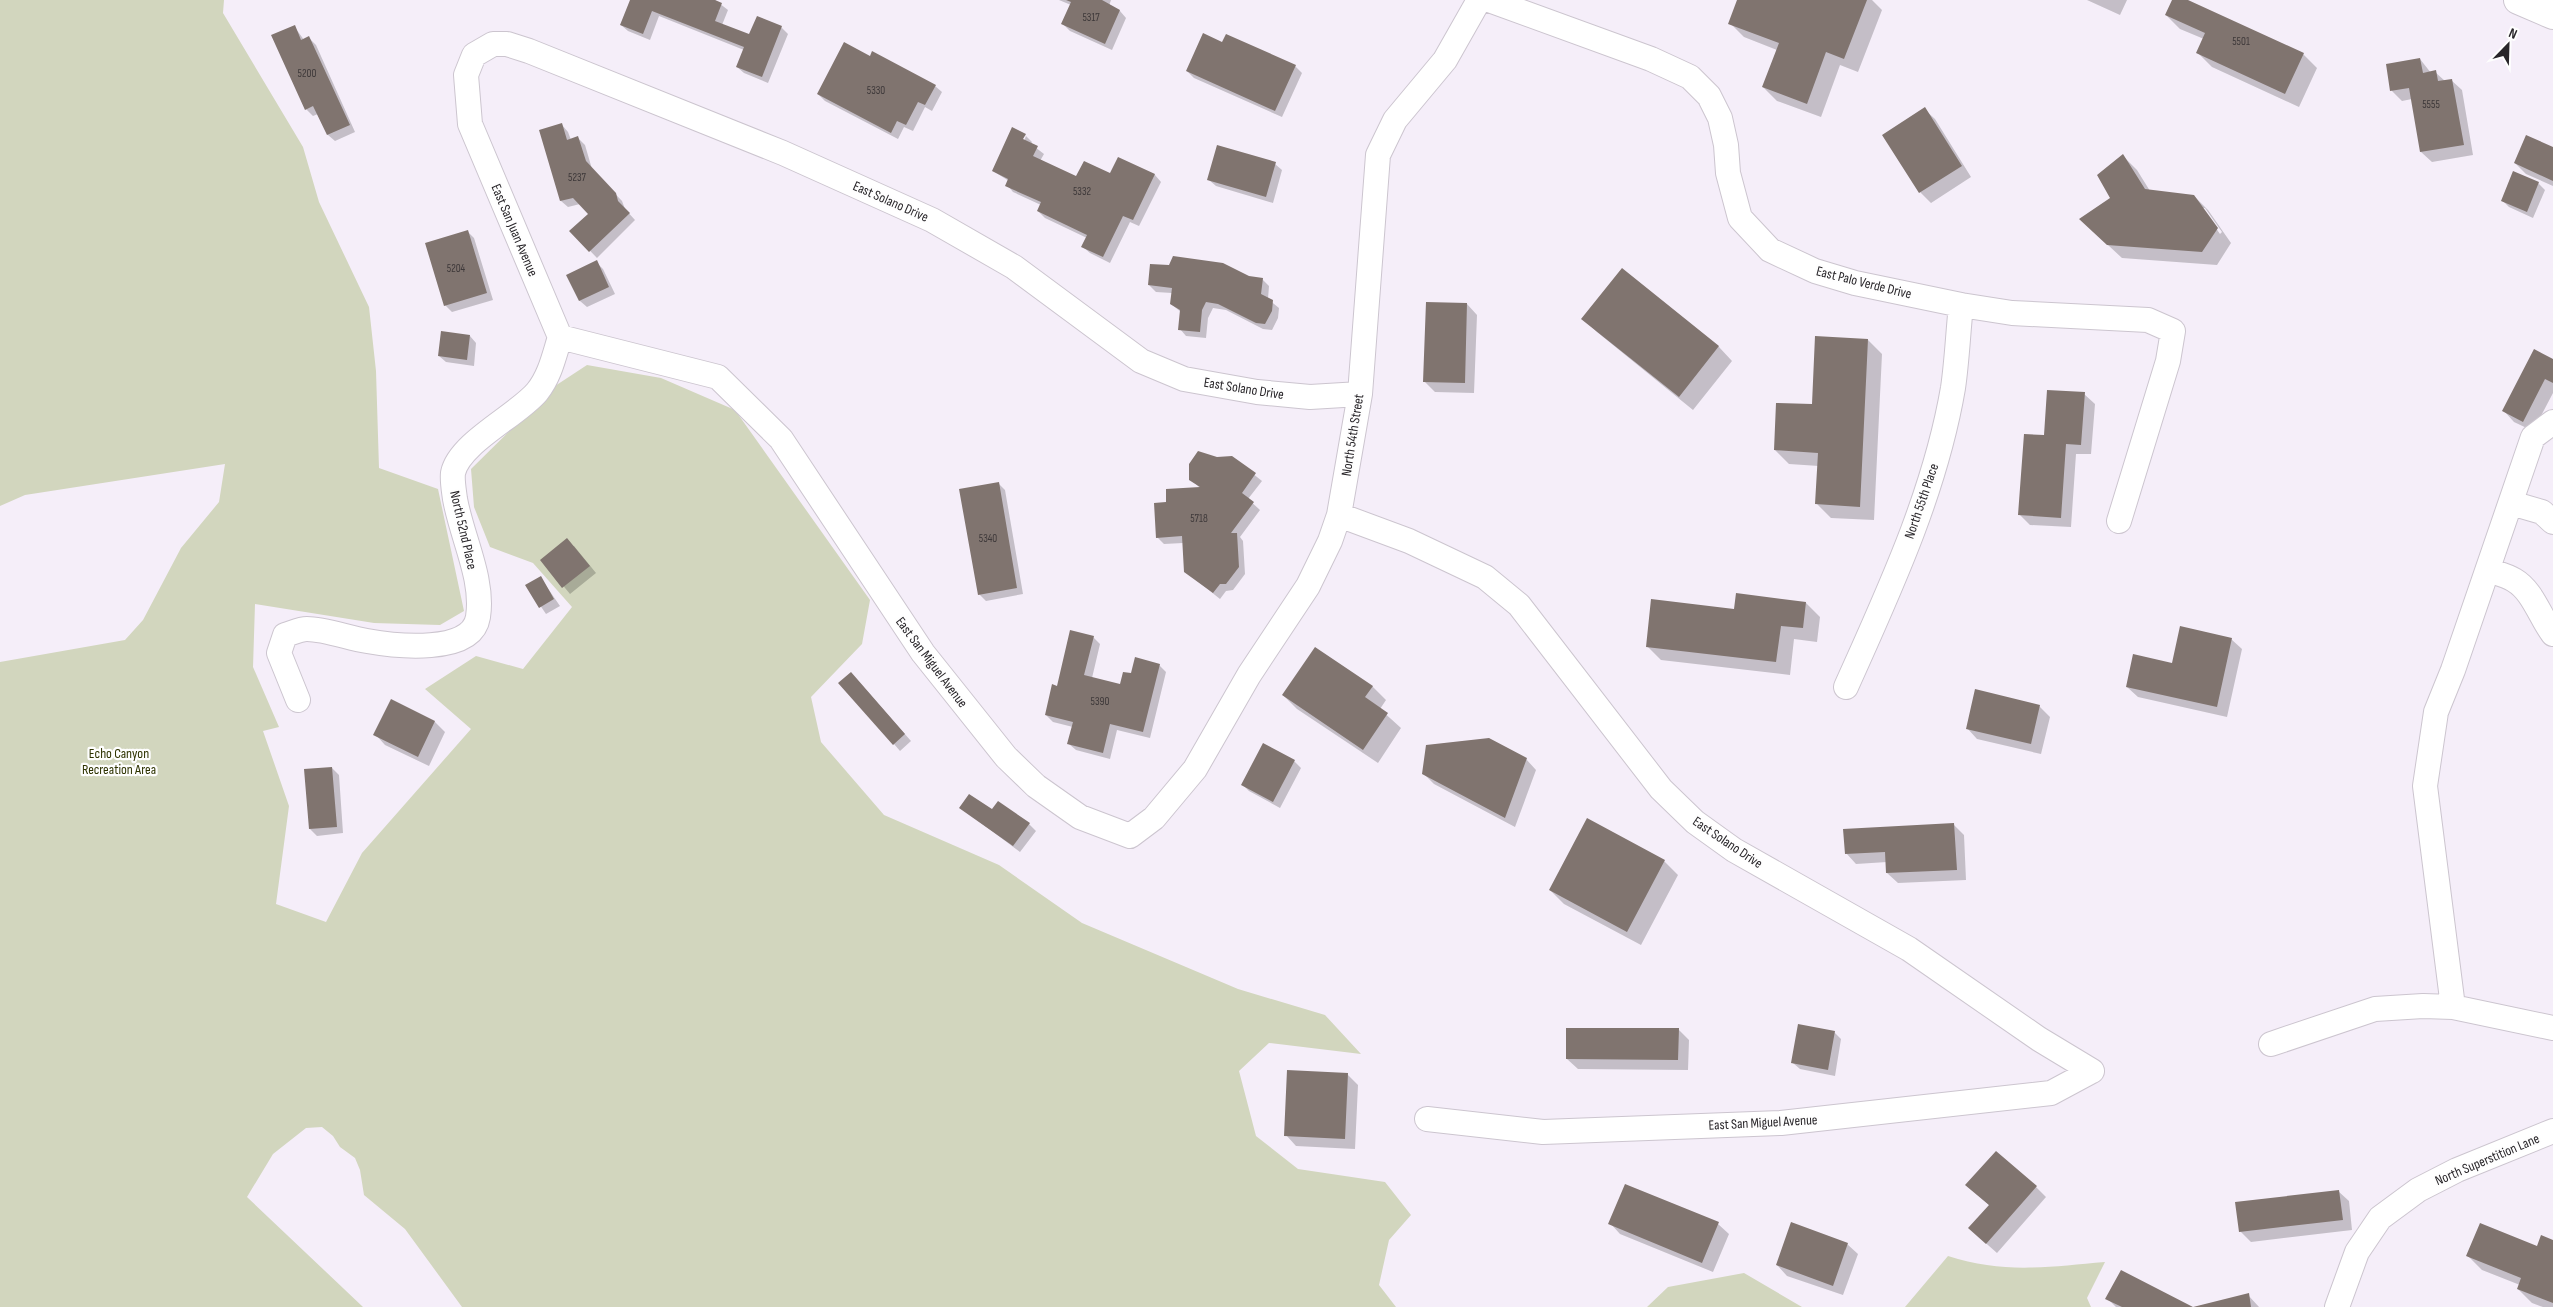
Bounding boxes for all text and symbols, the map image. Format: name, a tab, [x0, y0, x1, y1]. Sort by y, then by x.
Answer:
house number: 5317	[1082, 11, 1100, 24]
north arrow	[2483, 20, 2533, 70]
text: N	[2506, 24, 2520, 43]
house number: 5501	[2232, 35, 2250, 48]
house number: 5200	[298, 67, 316, 80]
house number: 5330	[867, 84, 885, 97]
house number: 5555	[2422, 98, 2440, 111]
house number: 5237	[568, 171, 587, 184]
street label: East Solano Drive	[850, 177, 931, 226]
street label: East San Juan Avenue	[487, 181, 542, 279]
house number: 5332	[1073, 185, 1092, 198]
house number: 5204	[447, 262, 466, 275]
street label: East Palo Verde Drive	[1814, 262, 1913, 303]
street label: East Solano Drive	[1203, 374, 1285, 403]
street label: North 54th Street	[1338, 393, 1367, 477]
street label: North 55th Place	[1901, 461, 1942, 541]
street label: North 52nd Place	[446, 489, 481, 571]
house number: 5718	[1190, 512, 1208, 525]
house number: 5340	[979, 532, 997, 545]
street label: East San Miguel Avenue	[892, 614, 971, 711]
house number: 5390	[1091, 695, 1109, 708]
park label: Echo Canyon Recreation Area	[82, 745, 156, 778]
street label: East Solano Drive	[1689, 813, 1766, 872]
street label: East San Miguel Avenue	[1708, 1111, 1818, 1134]
street label: North Superstition Lane	[2432, 1130, 2542, 1189]

